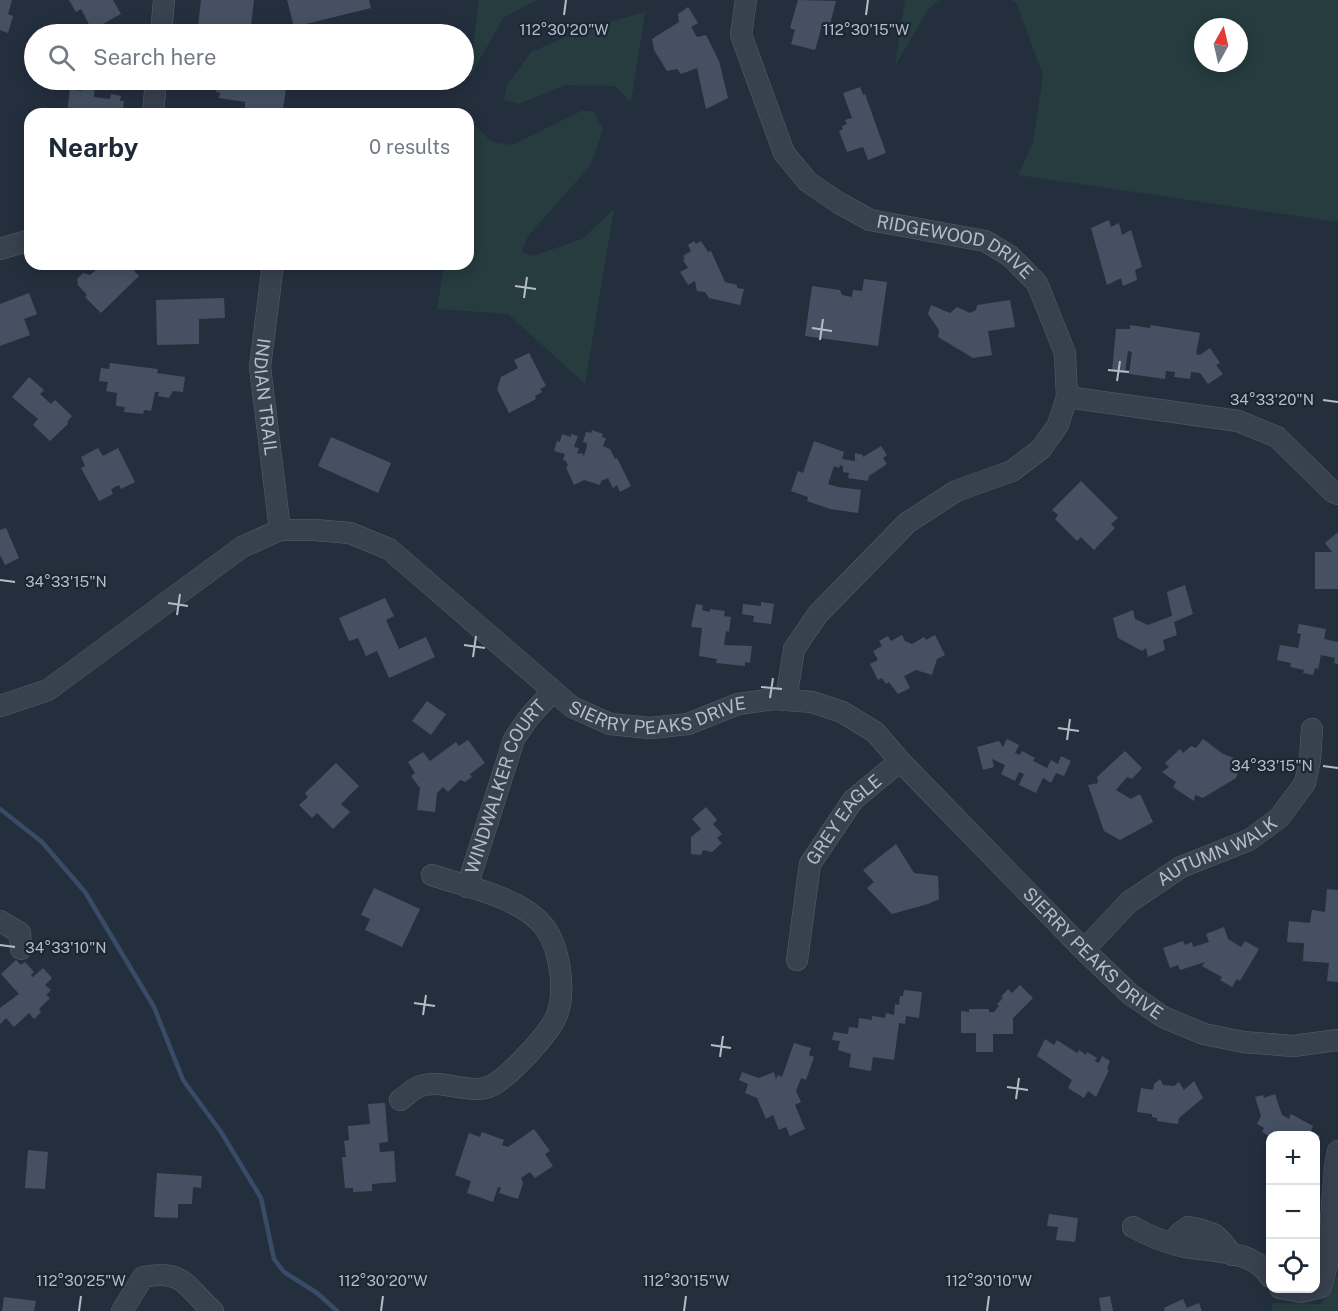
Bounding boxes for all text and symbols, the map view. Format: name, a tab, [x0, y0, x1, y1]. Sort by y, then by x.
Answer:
north arrow	[1194, 18, 1248, 72]
text: 112°30'20"W	[519, 21, 609, 38]
text: 112°30'15"W	[823, 21, 909, 38]
search box	[24, 24, 474, 90]
icon: search	[45, 41, 78, 74]
text: Search here	[93, 44, 217, 70]
text: Nearby	[48, 132, 138, 163]
text: 0 results	[369, 135, 450, 159]
street label: RIDGEWOOD DRIVE	[875, 210, 1038, 283]
street label: INDIAN TRAIL	[250, 337, 282, 457]
text: 34°33'20"N	[1230, 391, 1314, 408]
text: 34°33'15"N	[25, 573, 107, 590]
street label: SIERRY PEAKS DRIVE	[567, 690, 751, 712]
text: SIERRY PEAKS DRIVE	[566, 692, 747, 738]
street label: WINDWALKER COURT	[461, 695, 550, 876]
text: 34°33'15"N	[1231, 757, 1313, 774]
street label: GREY EAGLE	[801, 770, 886, 869]
street label: AUTUMN WALK	[1153, 812, 1281, 890]
street label: SIERRY PEAKS DRIVE	[1019, 883, 1167, 1024]
text: 34°33'10"N	[25, 939, 107, 956]
map controls	[1266, 1131, 1320, 1293]
button: +	[1266, 1131, 1320, 1185]
button: −	[1266, 1185, 1320, 1239]
button: locate	[1266, 1239, 1320, 1293]
text: 112°30'25"W	[36, 1272, 126, 1289]
text: 112°30'20"W	[338, 1272, 428, 1289]
text: 112°30'15"W	[643, 1272, 729, 1289]
text: 112°30'10"W	[946, 1272, 1032, 1289]

